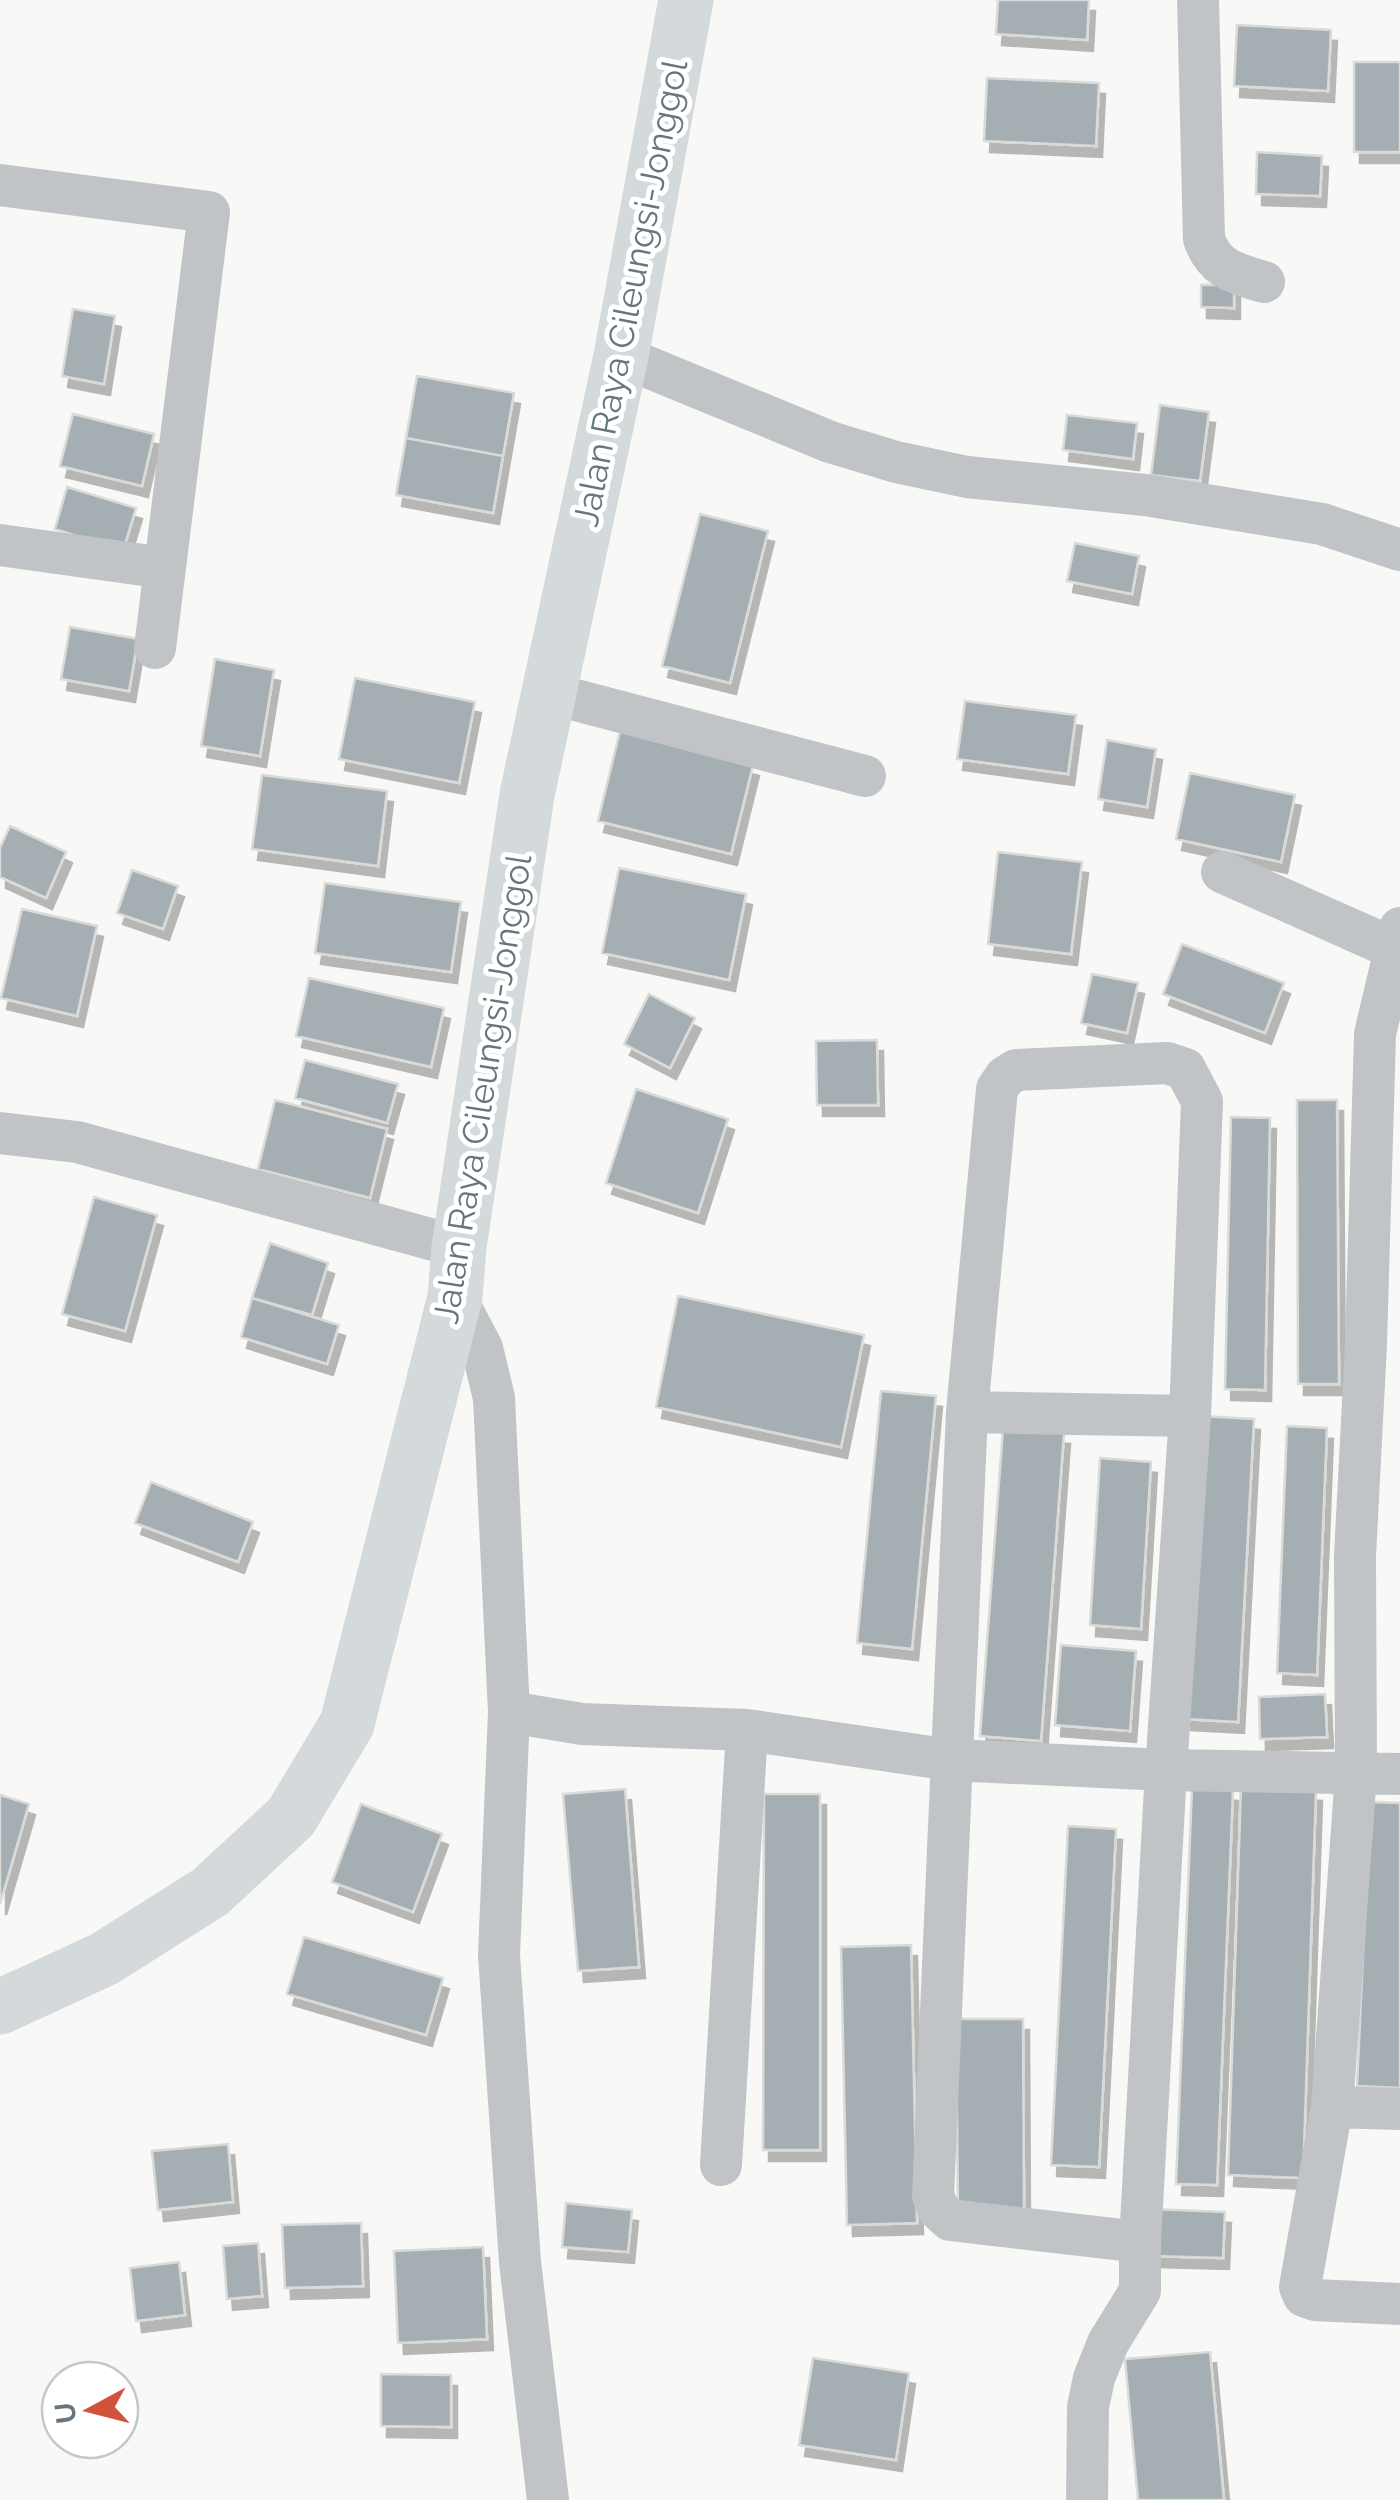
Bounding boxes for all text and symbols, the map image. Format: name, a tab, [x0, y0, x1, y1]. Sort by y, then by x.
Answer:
street label: Jalan Raya Cileungsi-Jonggol	[565, 56, 695, 530]
street label: Jalan Raya Cileungsi-Jonggol	[425, 851, 539, 1326]
north arrow	[40, 2360, 140, 2460]
text: U	[48, 2401, 83, 2425]

